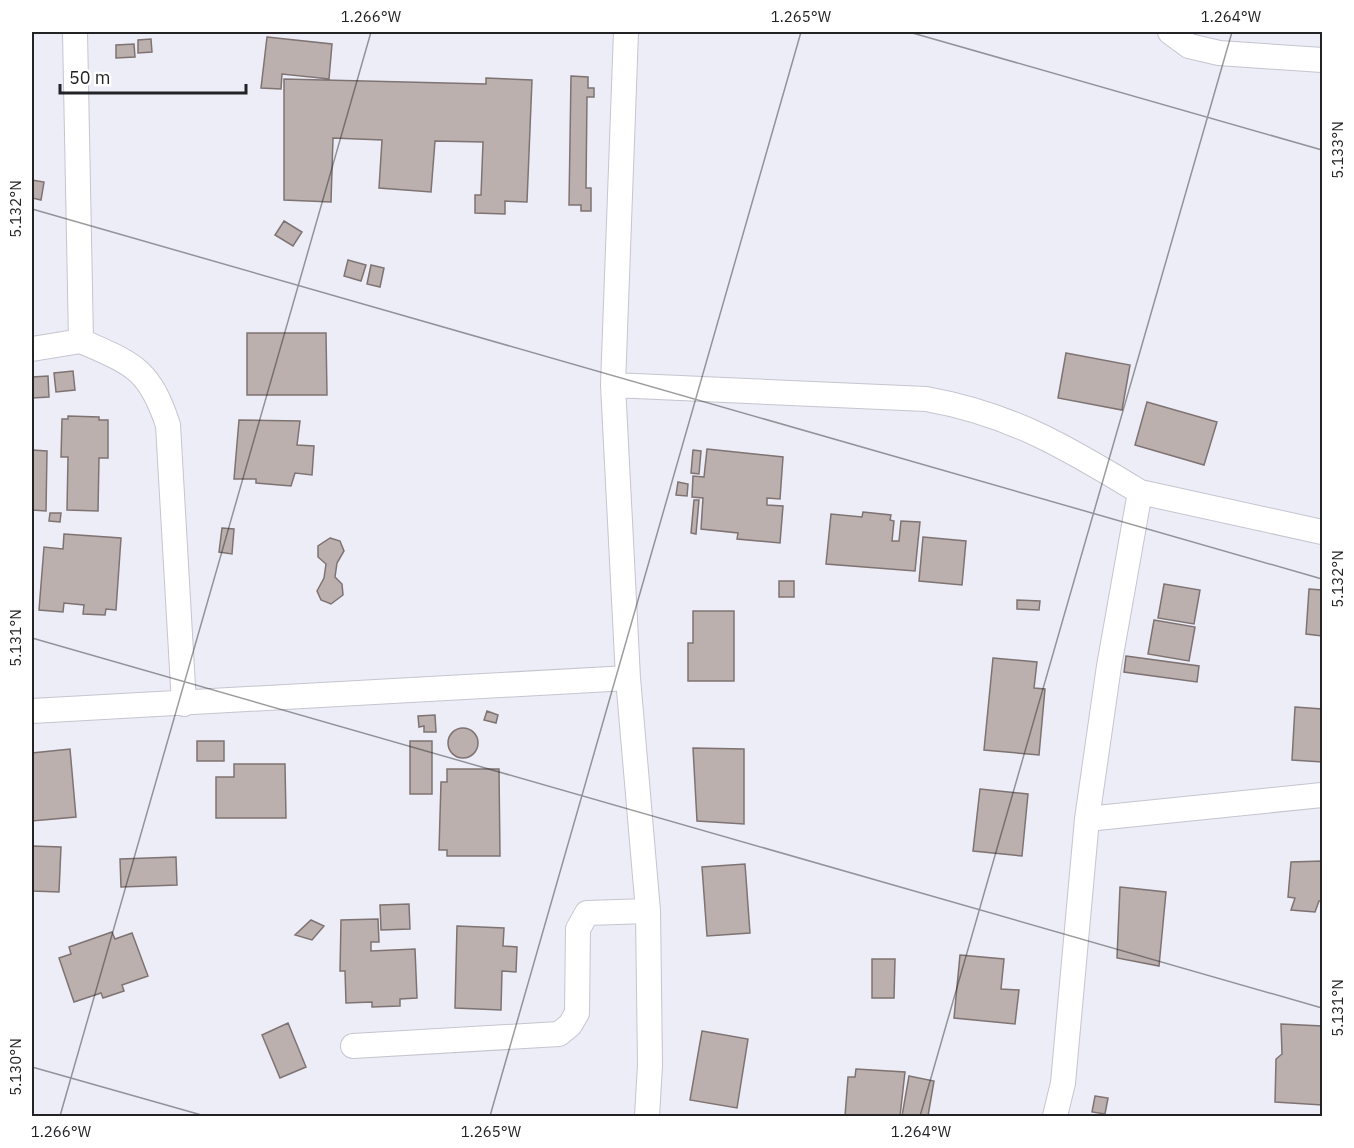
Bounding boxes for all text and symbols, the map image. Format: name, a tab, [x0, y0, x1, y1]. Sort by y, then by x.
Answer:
text: 1.266°W	[341, 7, 402, 26]
text: 1.265°W	[771, 7, 832, 26]
text: 1.264°W	[1201, 7, 1262, 26]
scale bar	[60, 57, 246, 95]
text: 50 m	[69, 66, 111, 89]
text: 5.133°N	[1328, 121, 1347, 179]
text: 5.132°N	[6, 180, 25, 238]
text: 5.132°N	[1328, 550, 1347, 608]
text: 5.131°N	[6, 609, 25, 667]
text: 5.131°N	[1328, 979, 1347, 1037]
text: 5.130°N	[6, 1038, 25, 1096]
text: 1.266°W	[31, 1122, 92, 1141]
text: 1.265°W	[461, 1122, 522, 1141]
text: 1.264°W	[891, 1122, 952, 1141]

